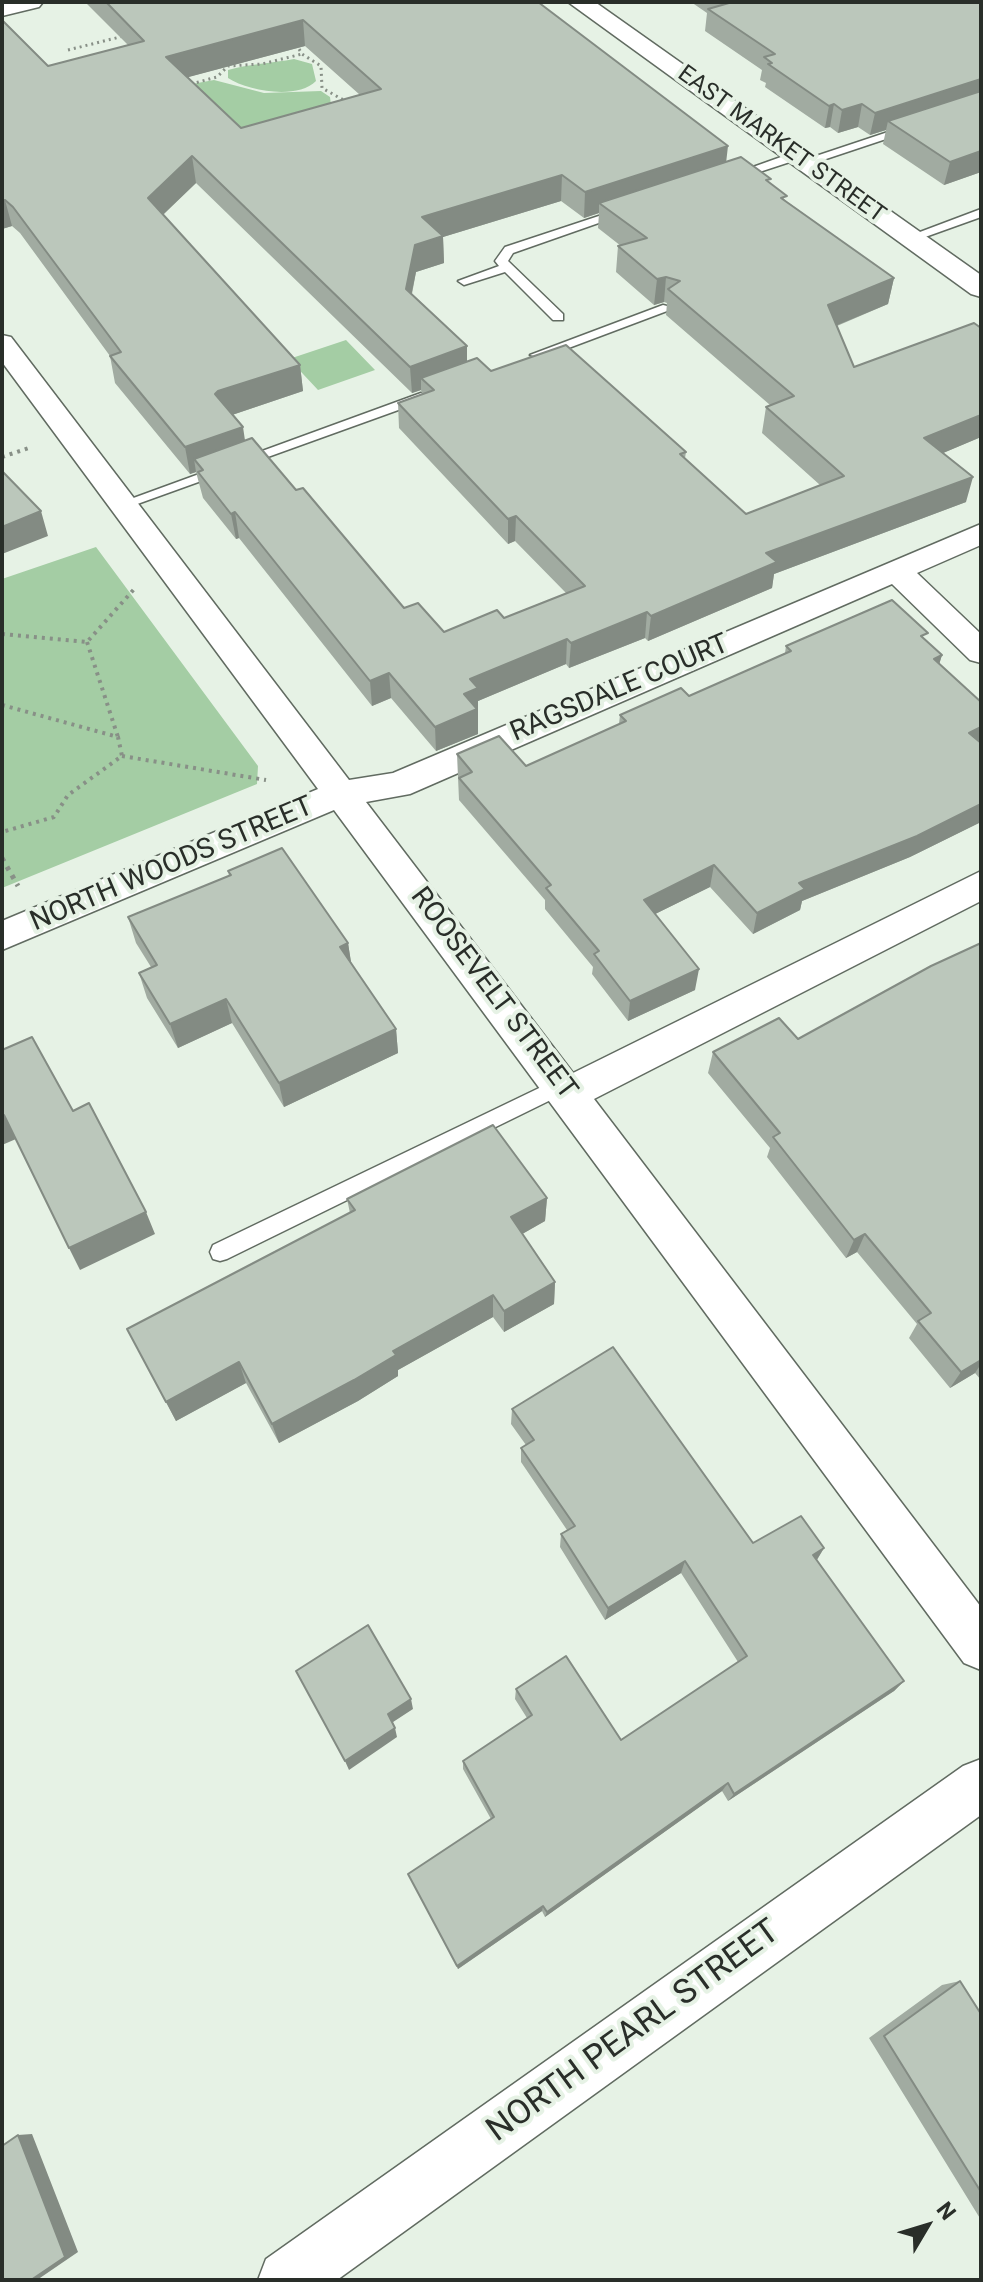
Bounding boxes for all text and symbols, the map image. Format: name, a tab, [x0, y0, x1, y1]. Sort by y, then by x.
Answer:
street label: EAST MARKET STREET	[671, 60, 891, 230]
street label: RAGSDALE COURT	[506, 628, 734, 750]
street label: NORTH WOODS STREET	[26, 790, 318, 940]
street label: ROOSEVELT STREET	[402, 881, 584, 1107]
street label: NORTH PEARL STREET	[480, 1912, 788, 2152]
north arrow	[887, 2186, 967, 2266]
text: N	[932, 2197, 961, 2225]

